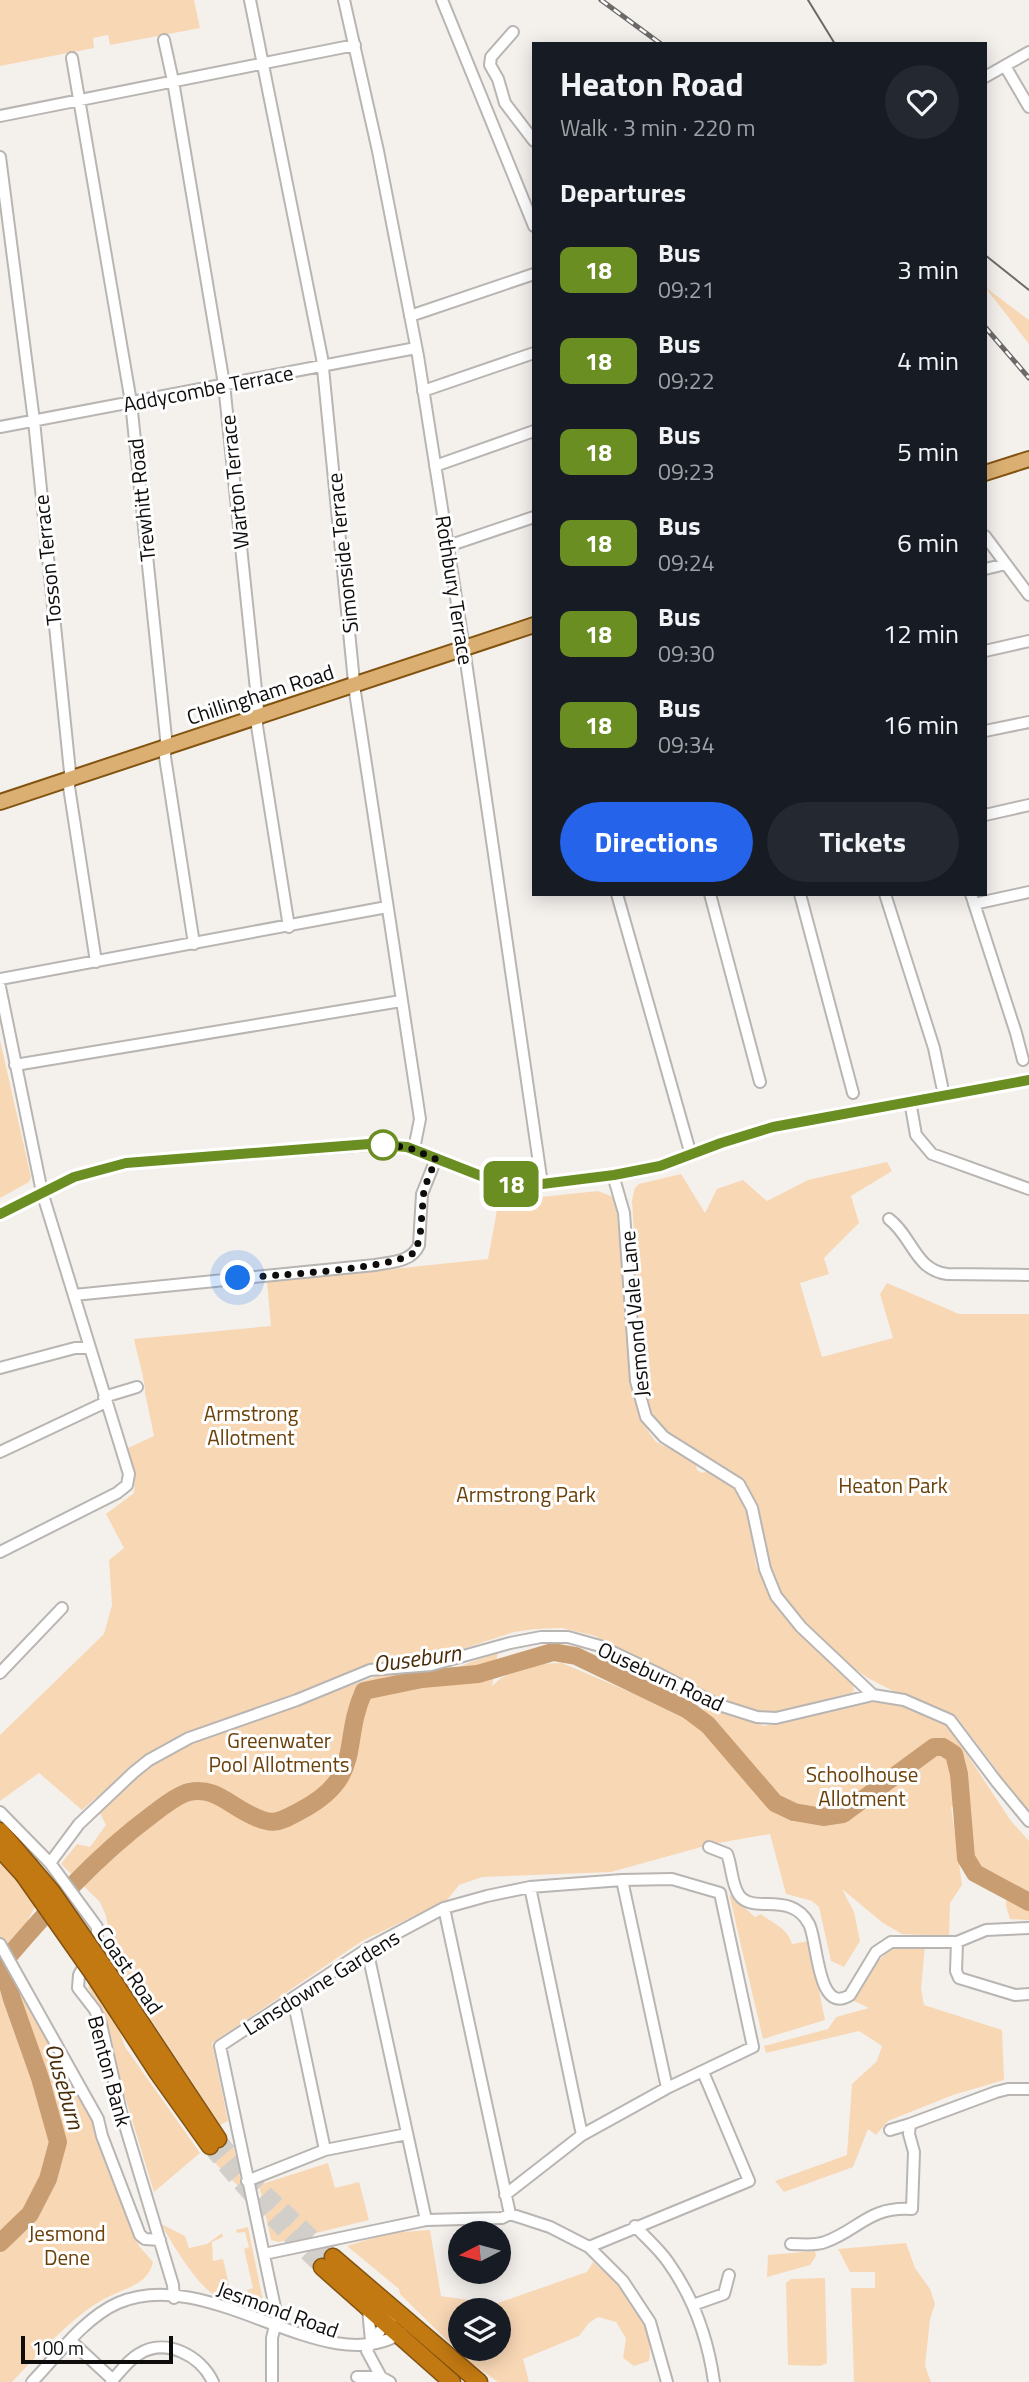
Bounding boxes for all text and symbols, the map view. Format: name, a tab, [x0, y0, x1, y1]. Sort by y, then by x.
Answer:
text: Heaton Road	[560, 59, 744, 109]
button: heart	[885, 65, 959, 139]
text: Walk · 3 min · 220 m	[560, 110, 756, 145]
text: Departures	[560, 173, 686, 212]
text: Bus	[658, 233, 700, 272]
text: 3 min	[897, 250, 959, 289]
text: 18	[585, 252, 612, 288]
text: 09:21	[658, 272, 715, 307]
text: Bus	[658, 324, 700, 363]
text: 4 min	[897, 341, 959, 380]
text: 18	[585, 343, 612, 379]
street label: Addycombe Terrace	[120, 356, 296, 420]
text: 09:22	[658, 363, 715, 398]
street label: Warton Terrace	[211, 413, 257, 551]
text: Bus	[658, 415, 700, 454]
text: 5 min	[897, 432, 959, 471]
text: 18	[585, 434, 612, 470]
street label: Trewhitt Road	[119, 437, 163, 563]
text: 09:23	[658, 454, 715, 489]
street label: Simonside Terrace	[318, 471, 366, 635]
street label: Tosson Terrace	[24, 493, 70, 627]
text: Bus	[658, 506, 700, 545]
street label: Rothbury Terrace	[427, 513, 483, 667]
text: 6 min	[897, 523, 959, 562]
text: 18	[585, 525, 612, 561]
text: 09:24	[658, 545, 715, 580]
text: Bus	[658, 597, 700, 636]
text: 12 min	[883, 614, 959, 653]
text: 18	[585, 616, 612, 652]
text: 09:30	[658, 636, 715, 671]
street label: Chillingham Road	[182, 655, 338, 733]
text: Bus	[658, 688, 700, 727]
text: 16 min	[883, 705, 959, 744]
text: 18	[585, 707, 612, 743]
text: 09:34	[658, 727, 715, 762]
button: Directions	[560, 802, 753, 882]
button: Tickets	[767, 802, 959, 882]
unlabelled marker	[368, 1130, 398, 1160]
line badge: 18	[480, 1161, 542, 1207]
text: 18	[498, 1166, 524, 1202]
street label: Jesmond Vale Lane	[611, 1230, 657, 1398]
your location	[220, 1260, 255, 1295]
park label: Armstrong Allotment	[204, 1397, 299, 1453]
park label: Heaton Park	[838, 1469, 948, 1501]
park label: Armstrong Park	[456, 1478, 596, 1510]
street label: Ouseburn Road	[593, 1633, 729, 1719]
water label: Ouseburn	[371, 1634, 464, 1681]
park label: Greenwater Pool Allotments	[208, 1724, 350, 1780]
park label: Schoolhouse Allotment	[806, 1758, 918, 1814]
street label: Coast Road	[89, 1920, 171, 2020]
street label: Lansdowne Gardens	[236, 1921, 406, 2043]
street label: Benton Bank	[80, 2012, 140, 2130]
water label: Ouseburn	[36, 2039, 94, 2134]
park label: Jesmond Dene	[28, 2217, 106, 2273]
north arrow	[448, 2221, 511, 2284]
map controls	[448, 2221, 511, 2361]
street label: Jesmond Road	[213, 2272, 343, 2346]
button: layers	[448, 2298, 511, 2361]
scale bar	[21, 2333, 173, 2365]
text: 100 m	[32, 2333, 84, 2362]

